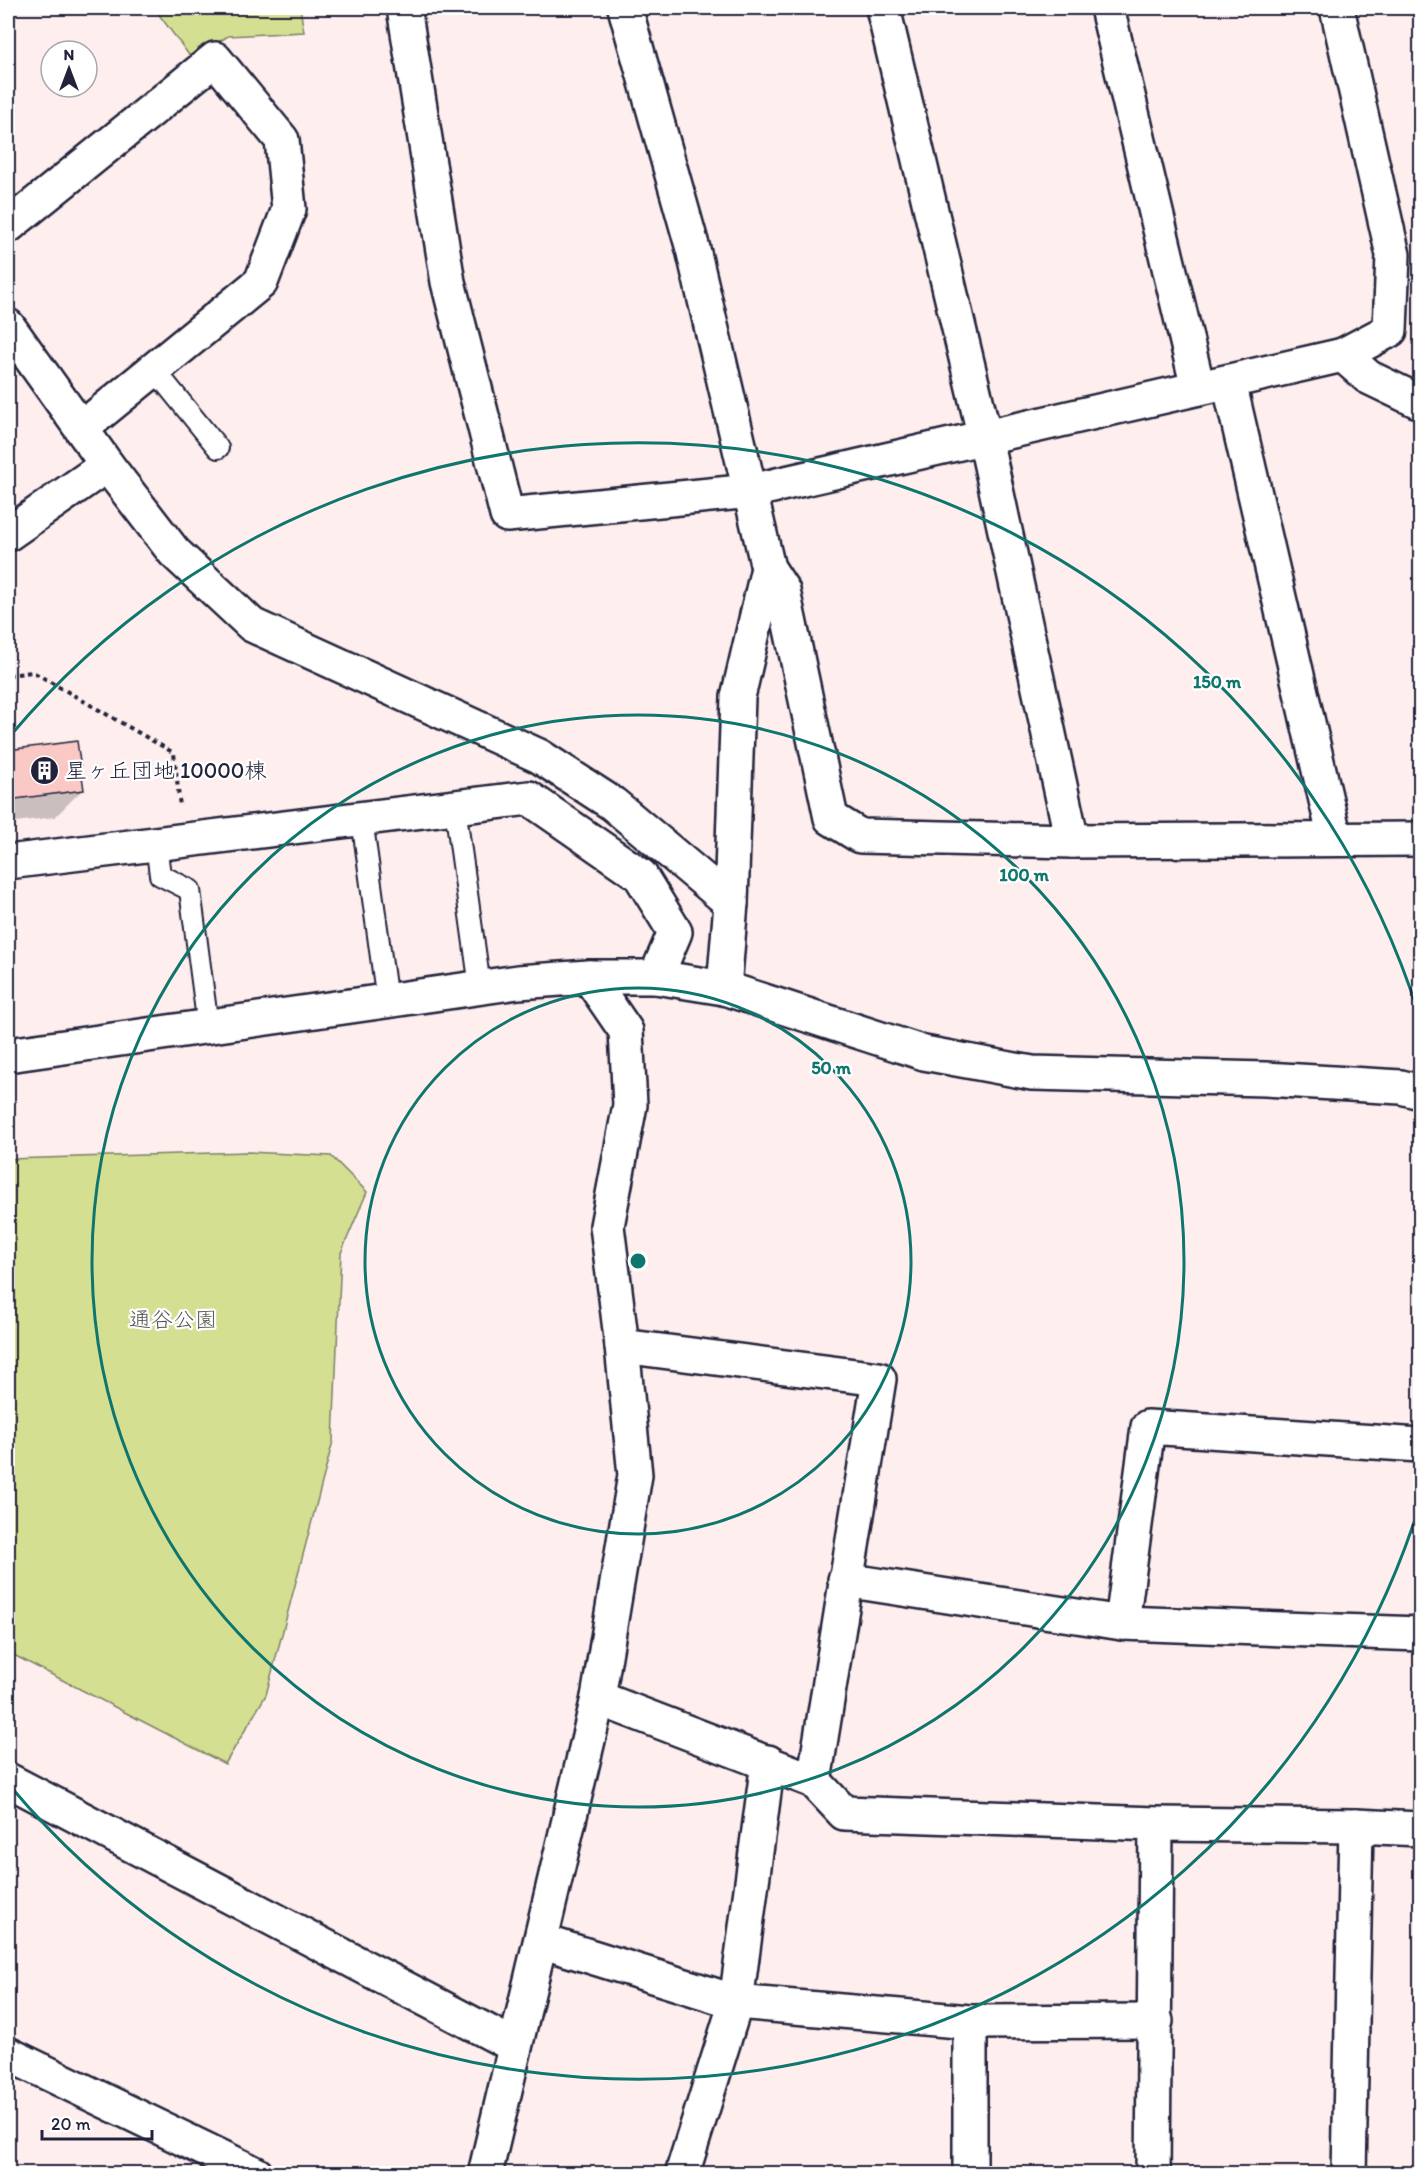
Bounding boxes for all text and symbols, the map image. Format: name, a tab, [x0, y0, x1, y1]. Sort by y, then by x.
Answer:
north arrow	[39, 39, 99, 99]
text: N	[64, 45, 74, 64]
text: 150 m	[1193, 671, 1242, 693]
building icon: 星ヶ丘団地 10000棟	[28, 754, 60, 786]
place label: 星ヶ丘団地 10000棟	[65, 757, 266, 784]
text: 100 m	[999, 864, 1050, 886]
text: 50 m	[811, 1057, 852, 1079]
centre of rings	[628, 1251, 648, 1271]
park label: 通谷公園	[129, 1306, 217, 1333]
scale bar	[42, 2103, 152, 2141]
text: 20 m	[51, 2113, 91, 2135]

